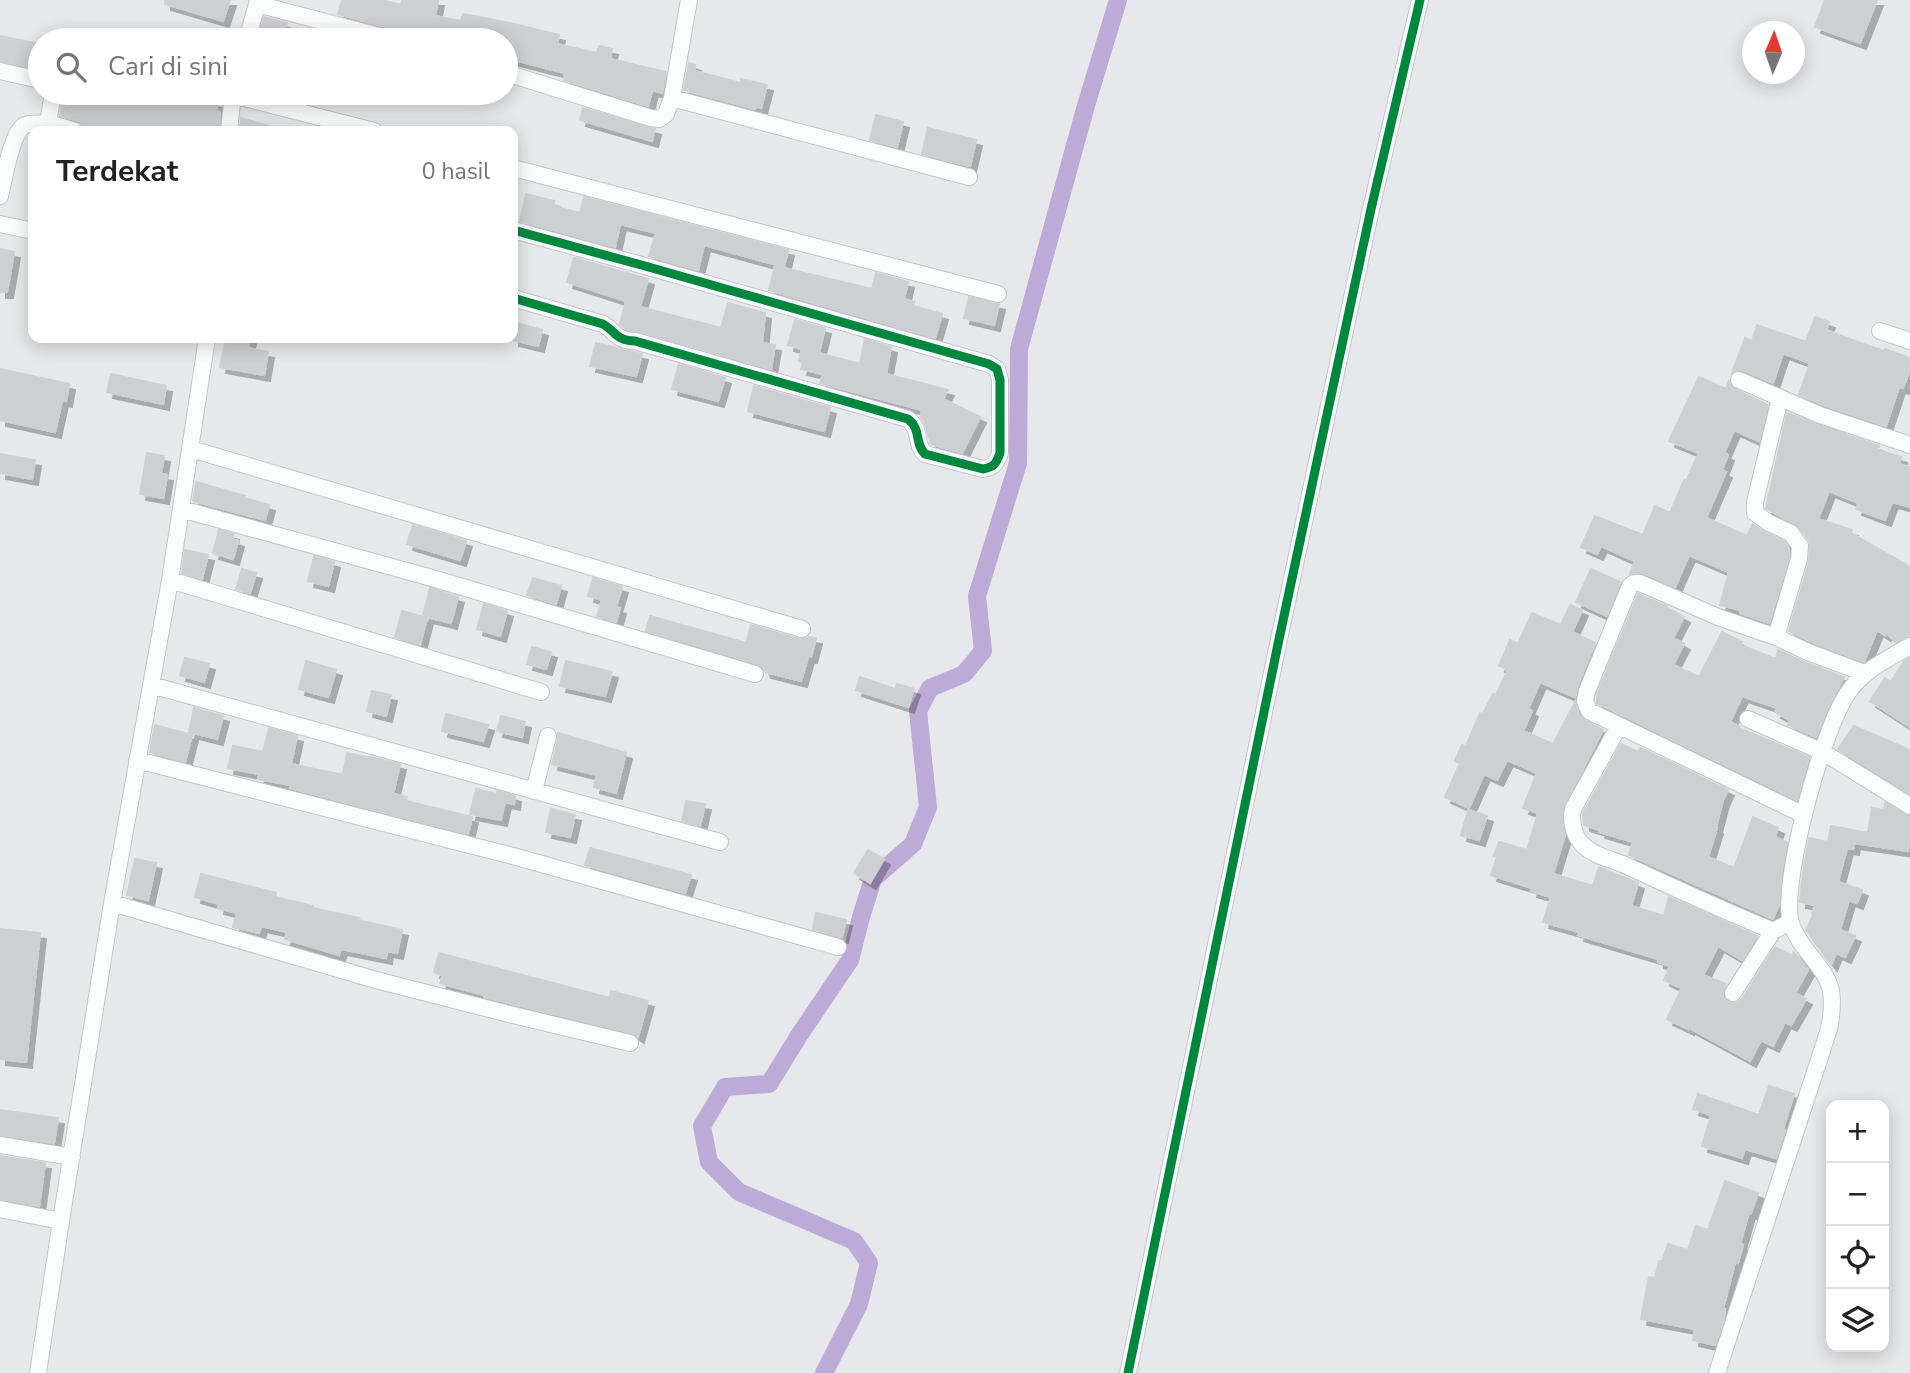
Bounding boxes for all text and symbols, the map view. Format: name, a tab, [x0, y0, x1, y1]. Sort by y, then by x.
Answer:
north arrow	[1742, 21, 1805, 84]
search box	[28, 28, 518, 105]
icon: search	[52, 48, 90, 86]
text: Cari di sini	[108, 49, 228, 84]
text: Terdekat	[56, 151, 178, 192]
text: 0 hasil	[422, 156, 490, 187]
map controls	[1826, 1100, 1889, 1352]
button: +	[1826, 1100, 1889, 1163]
button: −	[1826, 1163, 1889, 1226]
button: locate	[1826, 1226, 1889, 1289]
button: layers	[1826, 1289, 1889, 1352]

